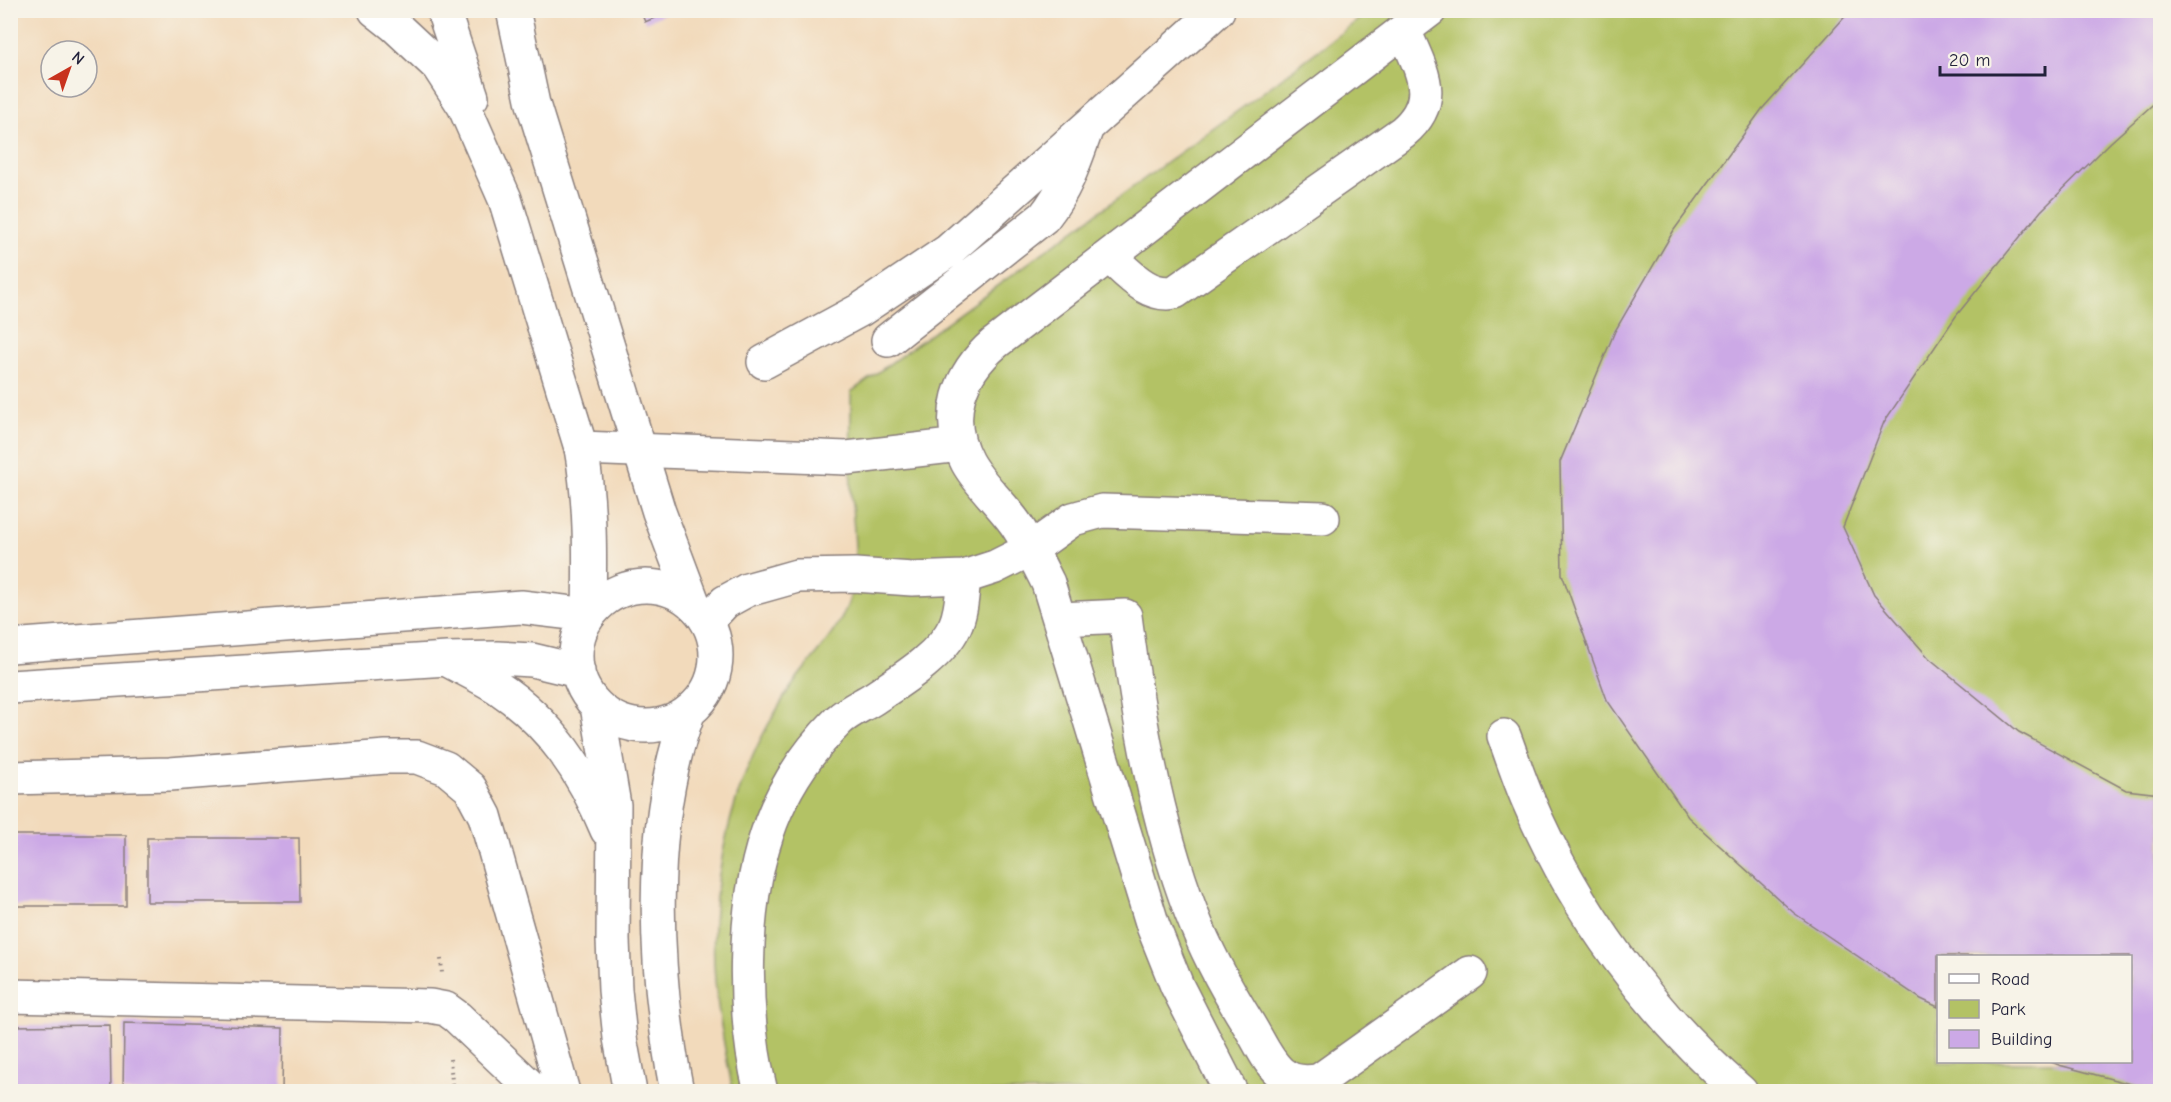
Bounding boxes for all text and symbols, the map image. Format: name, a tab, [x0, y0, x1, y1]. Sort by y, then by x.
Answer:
north arrow	[39, 39, 99, 99]
scale bar	[1940, 39, 2045, 77]
text: N	[68, 48, 88, 69]
text: 20 m	[1949, 50, 1990, 71]
legend	[1937, 955, 2132, 1063]
text: Road	[1991, 969, 2030, 990]
text: Park	[1991, 999, 2026, 1020]
text: Building	[1991, 1029, 2053, 1050]

